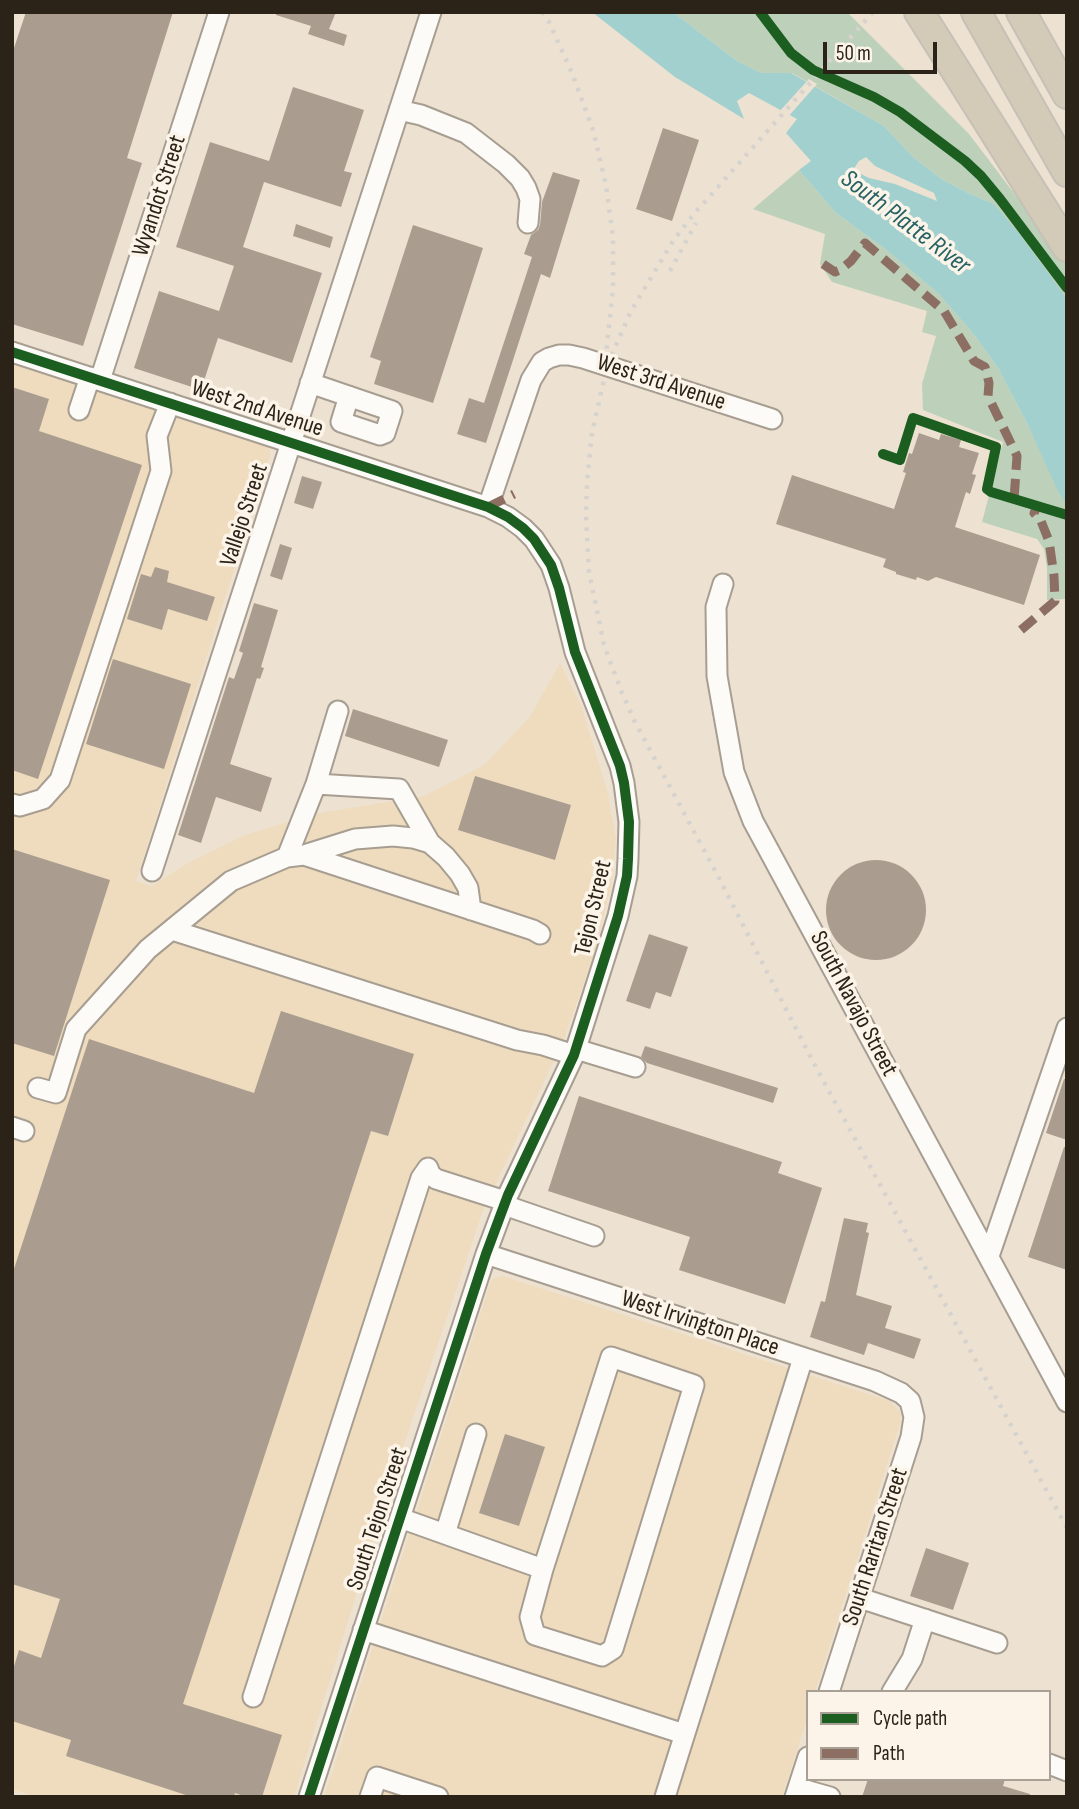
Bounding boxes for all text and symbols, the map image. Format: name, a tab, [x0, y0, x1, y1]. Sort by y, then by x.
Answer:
scale bar	[827, 28, 941, 72]
text: 50 m	[836, 41, 871, 66]
street label: Wyandot Street	[127, 132, 193, 260]
water label: South Platte River	[834, 164, 976, 282]
street label: West 3rd Avenue	[593, 349, 729, 417]
street label: West 2nd Avenue	[187, 374, 327, 444]
street label: Vallejo Street	[215, 460, 275, 570]
street label: Tejon Street	[569, 858, 619, 958]
street label: South Navajo Street	[803, 927, 903, 1081]
street label: West Irvington Place	[617, 1285, 783, 1363]
street label: South Tejon Street	[341, 1444, 415, 1594]
street label: South Raritan Street	[837, 1464, 915, 1630]
legend	[806, 1690, 1051, 1781]
text: Cycle path	[873, 1706, 947, 1731]
text: Path	[873, 1741, 905, 1766]

